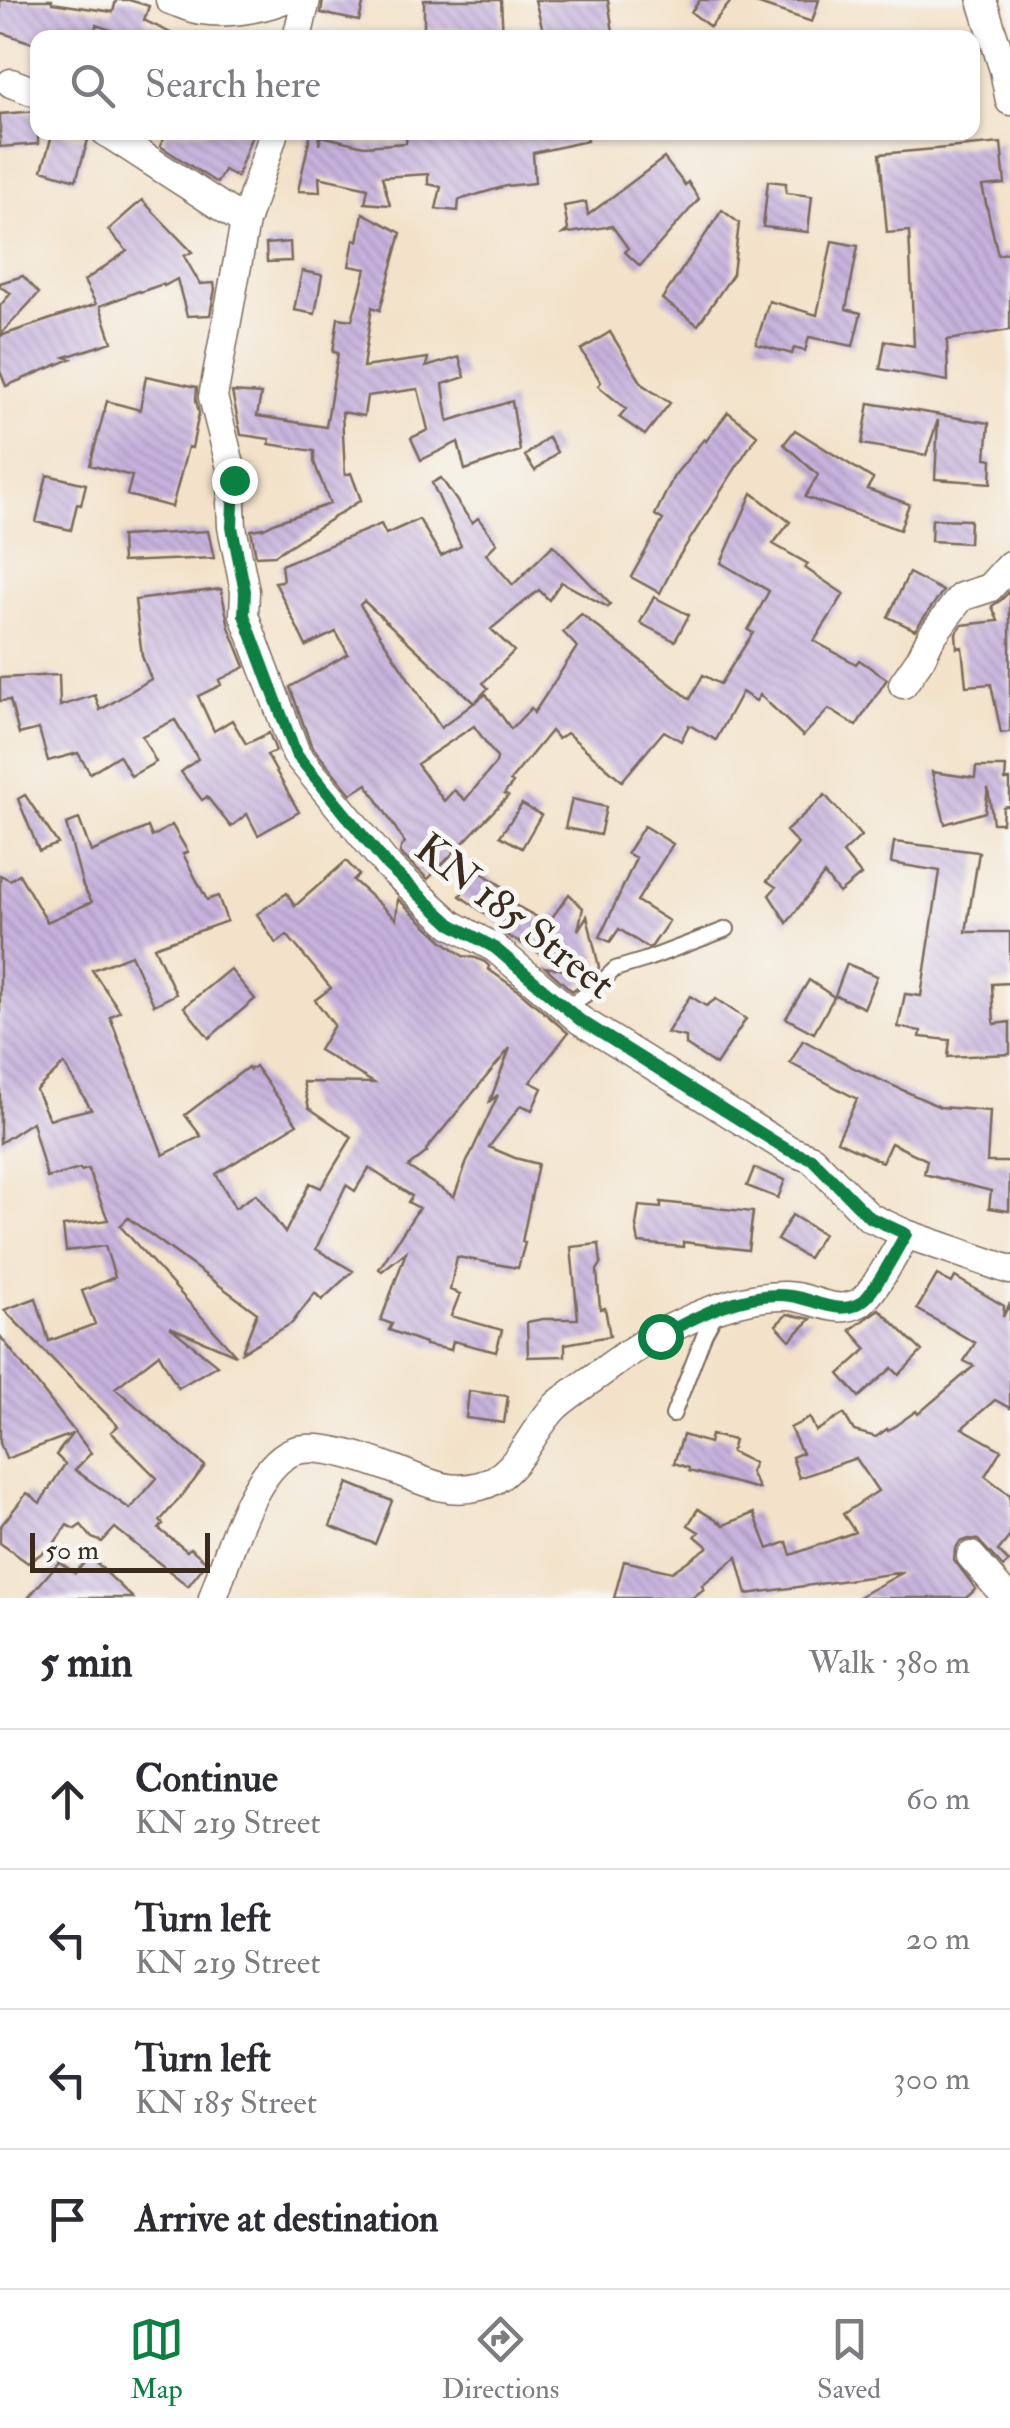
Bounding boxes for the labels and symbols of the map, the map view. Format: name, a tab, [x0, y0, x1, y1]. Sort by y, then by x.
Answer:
route end	[212, 458, 258, 504]
street label: KN 185 Street	[405, 823, 625, 1011]
route start	[638, 1314, 684, 1360]
scale bar	[30, 1528, 210, 1572]

